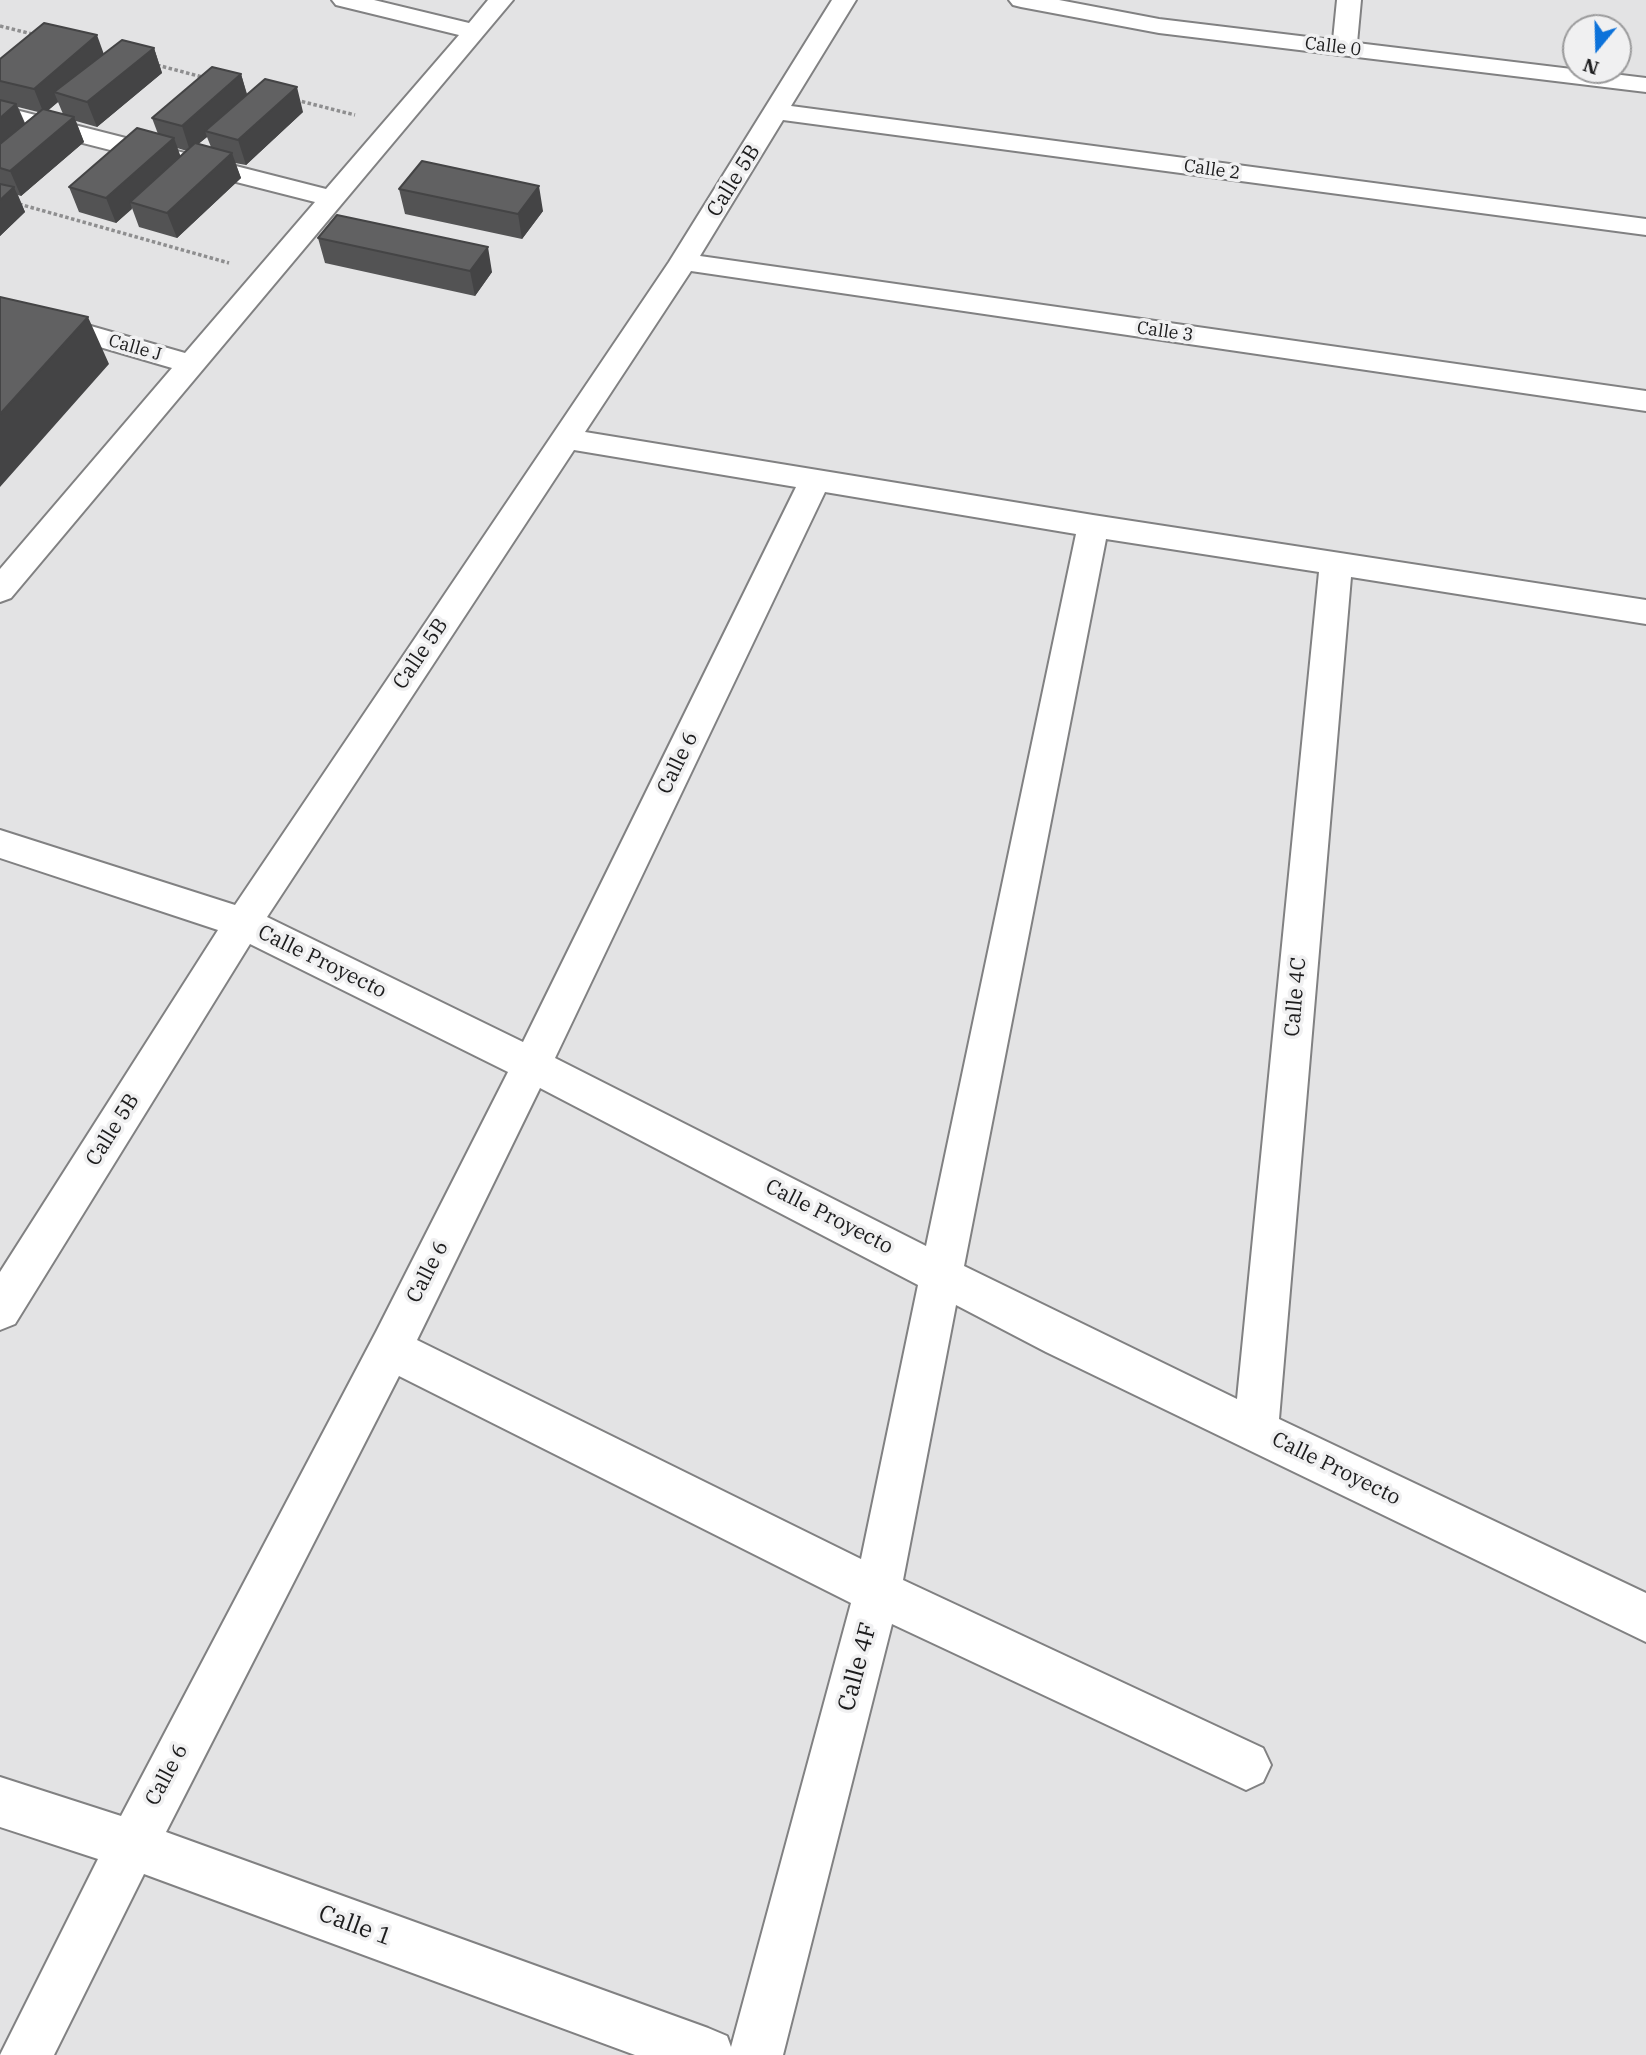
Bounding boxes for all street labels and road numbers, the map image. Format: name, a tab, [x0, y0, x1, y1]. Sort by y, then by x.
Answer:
street label: Calle 0	[1304, 33, 1362, 61]
street label: Calle 5B	[702, 140, 766, 222]
street label: Calle 2	[1182, 155, 1242, 185]
street label: Calle 3	[1135, 317, 1195, 347]
street label: Calle J	[106, 330, 164, 366]
street label: Calle 5B	[388, 614, 454, 694]
street label: Calle 6	[652, 728, 704, 798]
street label: Calle Proyecto	[254, 920, 390, 1004]
street label: Calle 4C	[1280, 956, 1312, 1038]
street label: Calle 5B	[81, 1089, 145, 1171]
street label: Calle Proyecto	[761, 1174, 897, 1260]
street label: Calle 6	[402, 1237, 454, 1307]
street label: Calle Proyecto	[1268, 1427, 1404, 1511]
street label: Calle 4F	[832, 1619, 884, 1715]
street label: Calle 6	[140, 1740, 194, 1810]
street label: Calle 1	[315, 1900, 395, 1952]

